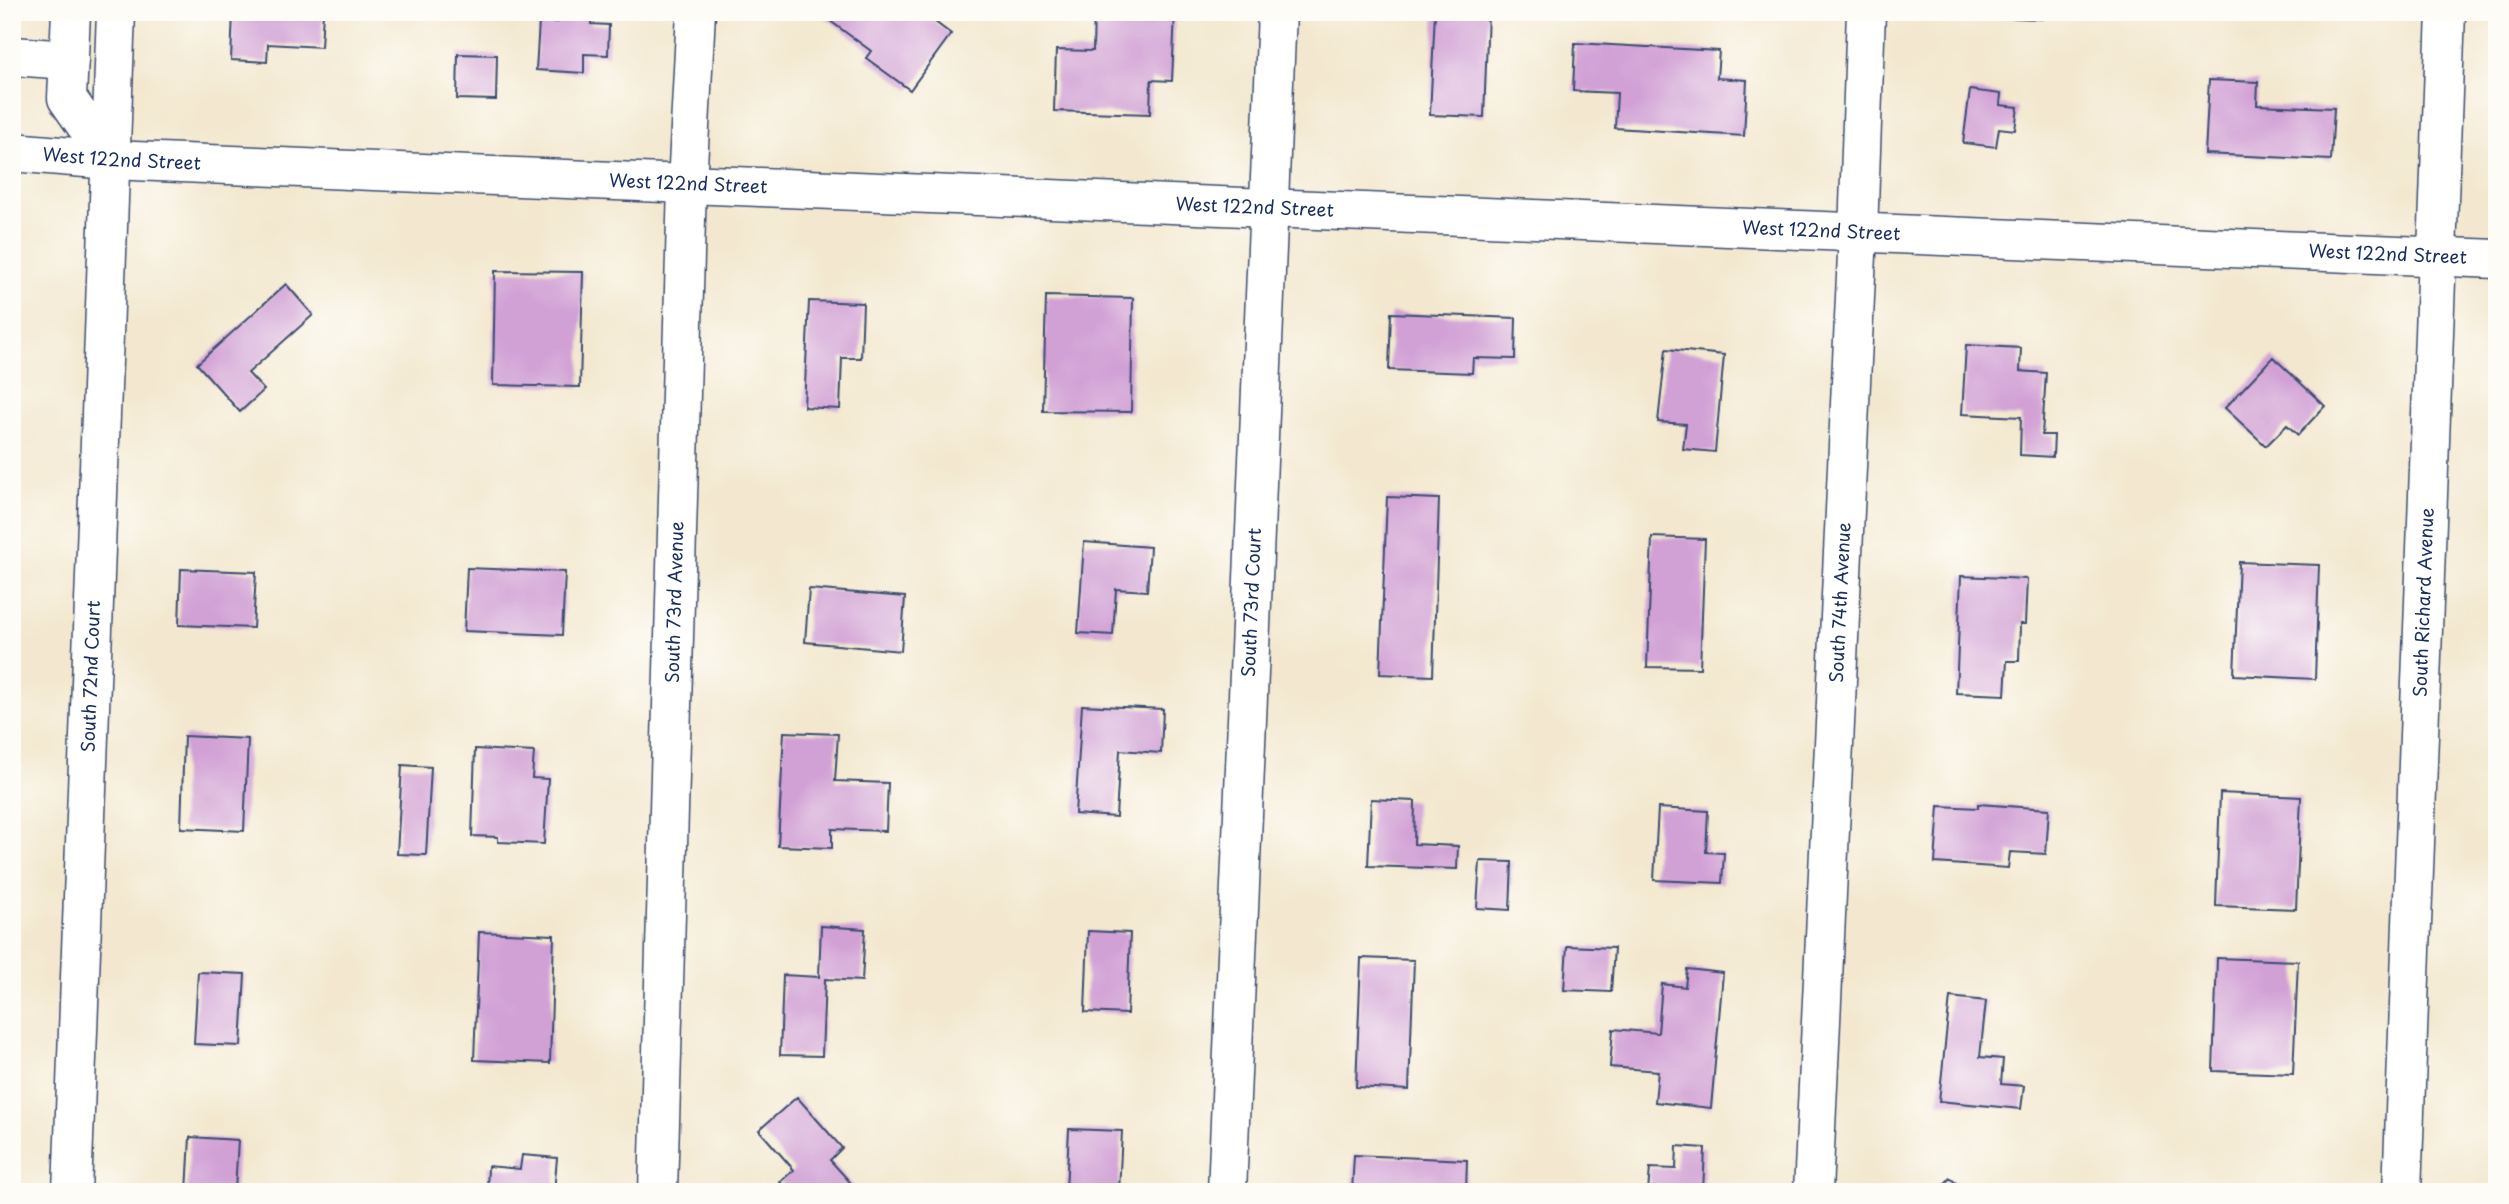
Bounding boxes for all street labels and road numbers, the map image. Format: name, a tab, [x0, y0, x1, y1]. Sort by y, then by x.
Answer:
street label: West 122nd Street	[42, 140, 202, 176]
street label: West 122nd Street	[608, 166, 768, 199]
street label: West 122nd Street	[1175, 189, 1335, 223]
street label: West 122nd Street	[1741, 213, 1901, 246]
street label: West 122nd Street	[2308, 236, 2468, 270]
street label: South Richard Avenue	[2405, 507, 2440, 697]
street label: South 73rd Avenue	[658, 521, 689, 683]
street label: South 74th Avenue	[1822, 522, 1856, 683]
street label: South 73rd Court	[1234, 527, 1267, 678]
street label: South 72nd Court	[73, 600, 106, 753]

